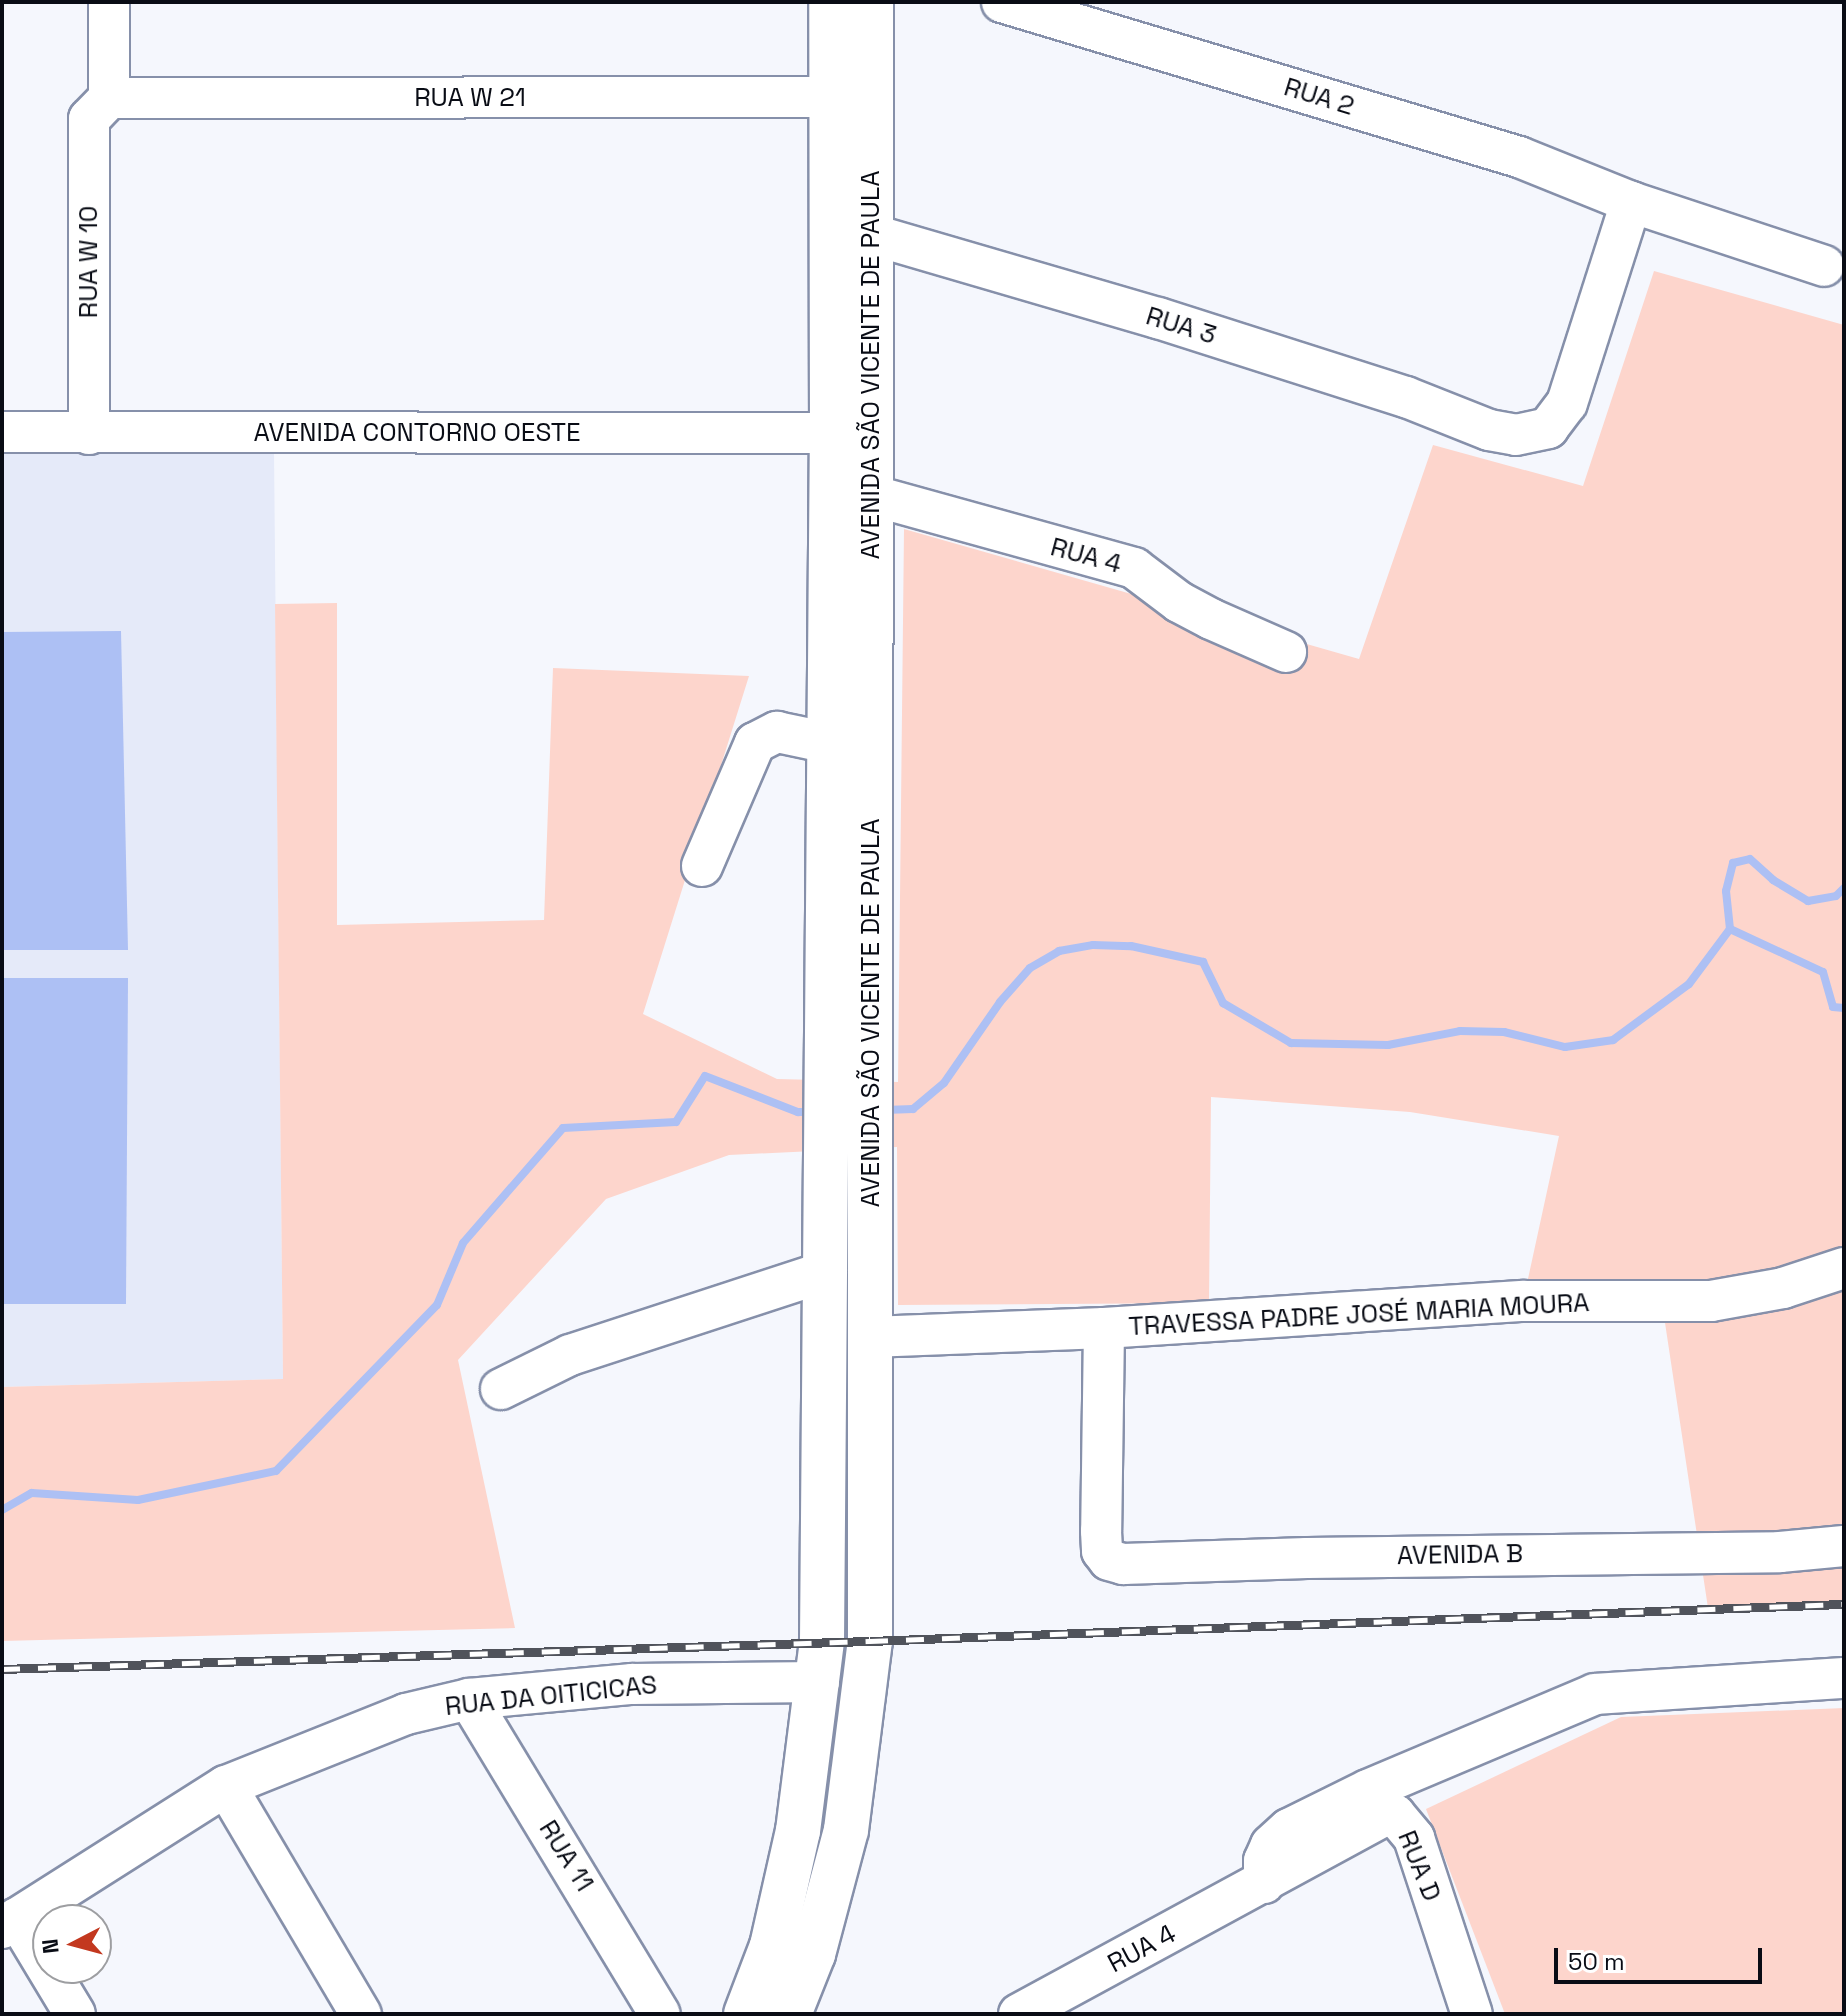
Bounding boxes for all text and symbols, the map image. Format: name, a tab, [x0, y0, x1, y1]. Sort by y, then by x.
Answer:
street label: RUA 2	[1280, 72, 1358, 122]
street label: RUA W 21	[414, 82, 526, 114]
street label: AVENIDA SÃO VICENTE DE PAULA	[855, 170, 887, 560]
street label: RUA W 10	[73, 205, 105, 319]
street label: RUA 3	[1142, 301, 1220, 351]
street label: AVENIDA CONTORNO OESTE	[253, 417, 581, 449]
street label: RUA 4	[1047, 532, 1125, 580]
street label: AVENIDA SÃO VICENTE DE PAULA	[855, 818, 887, 1208]
street label: TRAVESSA PADRE JOSÉ MARIA MOURA	[1127, 1287, 1591, 1343]
street label: AVENIDA B	[1396, 1538, 1524, 1572]
street label: RUA DA OITICICAS	[443, 1669, 659, 1723]
street label: RUA 11	[532, 1815, 600, 1897]
street label: RUA D	[1391, 1826, 1447, 1906]
north arrow	[32, 1904, 112, 1984]
street label: RUA 4	[1103, 1918, 1181, 1980]
scale bar	[1558, 1932, 1766, 1982]
text: N	[35, 1938, 65, 1955]
text: 50 m	[1568, 1946, 1625, 1977]

